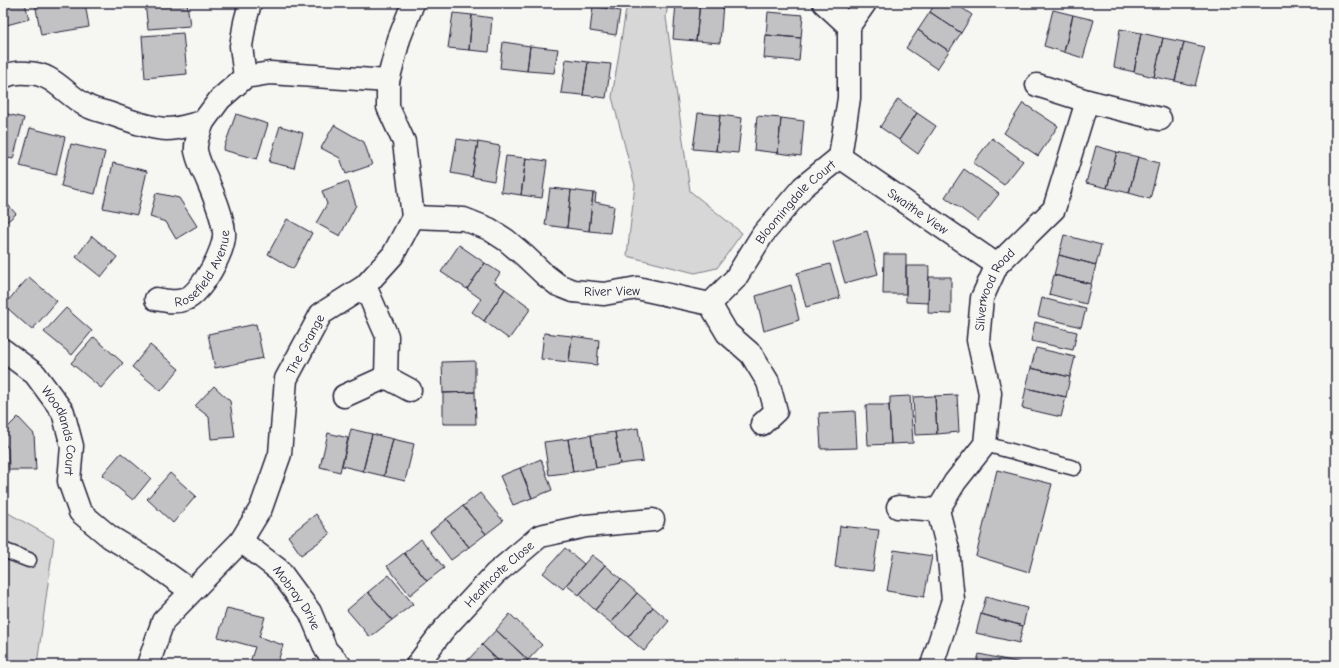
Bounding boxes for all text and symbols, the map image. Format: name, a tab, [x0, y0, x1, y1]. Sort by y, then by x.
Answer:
street label: Bloomingdale Court	[752, 156, 839, 246]
street label: Swaithe View	[885, 185, 952, 237]
street label: Rosefield Avenue	[173, 229, 232, 309]
street label: Silverwood Road	[971, 245, 1017, 332]
street label: River View	[584, 283, 640, 299]
street label: The Grange	[283, 311, 327, 377]
street label: Woodlands Court	[39, 383, 80, 477]
street label: Heathcote Close	[461, 537, 537, 610]
street label: Mobray Drive	[271, 562, 324, 632]

